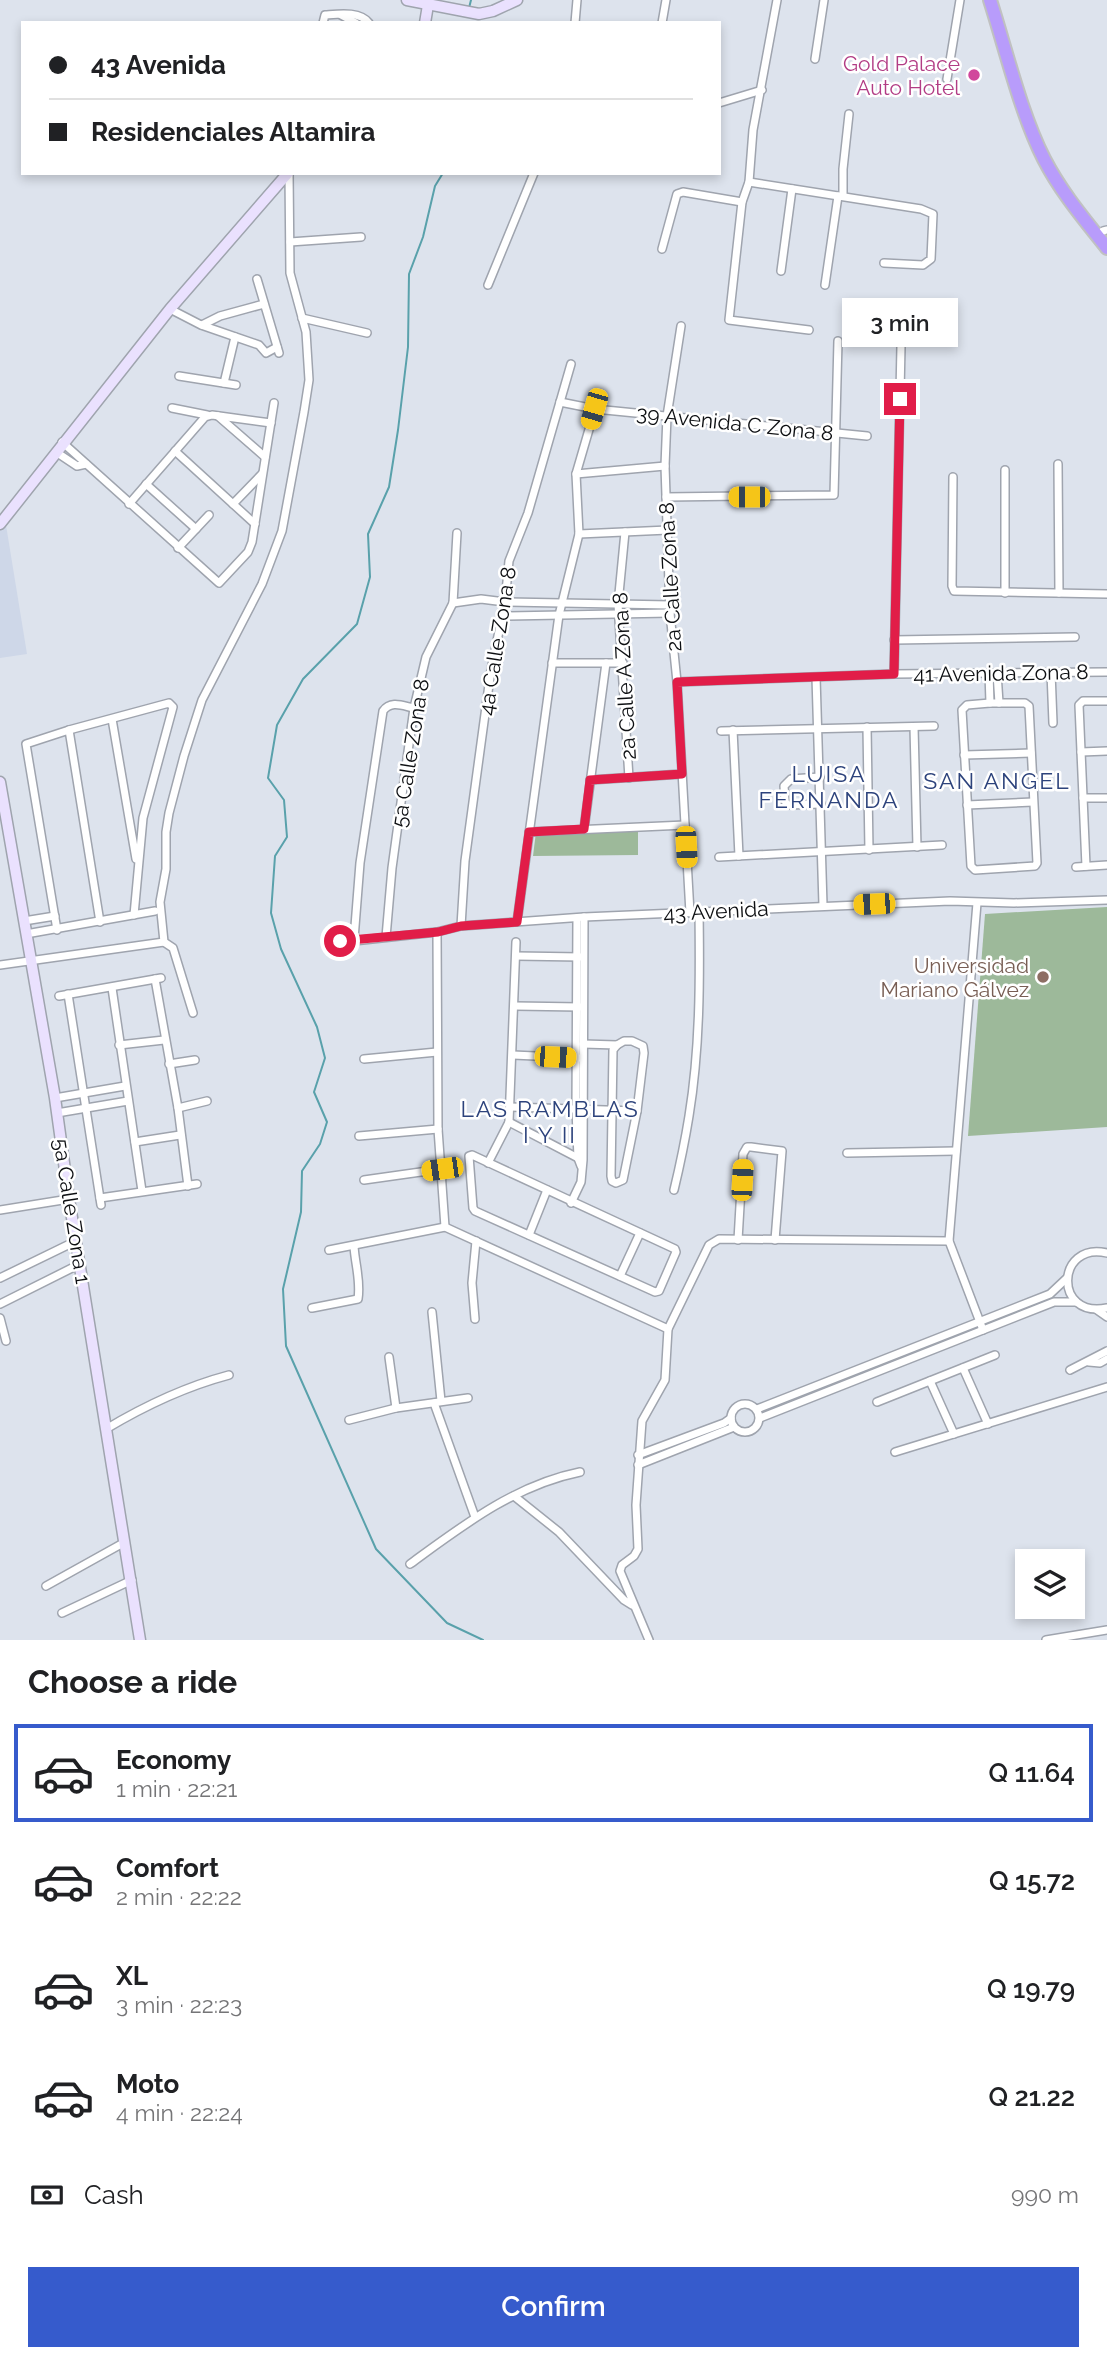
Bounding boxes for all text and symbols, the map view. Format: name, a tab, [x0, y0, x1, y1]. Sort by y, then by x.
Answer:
text: 43 Avenida	[91, 50, 226, 80]
place label: Gold Palace Auto Hotel	[843, 51, 960, 100]
marker: Gold Palace Auto Hotel	[966, 67, 982, 83]
text: Residenciales Altamira	[91, 117, 375, 147]
callout: 3 min	[842, 298, 958, 346]
text: 3 min	[871, 309, 929, 336]
route end	[884, 383, 916, 415]
car	[579, 386, 610, 432]
street label: 39 Avenida C Zona 8	[635, 400, 835, 446]
car	[729, 487, 771, 508]
street label: 2a Calle Zona 8	[654, 502, 686, 652]
street label: 4a Calle Zona 8	[473, 565, 521, 717]
street label: 2a Calle A Zona 8	[607, 592, 641, 760]
street label: 41 Avenida Zona 8	[913, 659, 1089, 687]
street label: 5a Calle Zona 8	[386, 677, 434, 829]
district label: LUISA FERNANDA	[758, 760, 900, 813]
district label: SAN ANGEL	[923, 767, 1071, 794]
car	[675, 825, 698, 869]
car	[853, 893, 896, 915]
street label: 43 Avenida	[663, 896, 769, 926]
route start	[324, 925, 356, 957]
place label: Universidad Mariano Gálvez	[881, 953, 1029, 1002]
marker: Universidad Mariano Gálvez	[1035, 969, 1051, 985]
car	[534, 1046, 577, 1068]
district label: LAS RAMBLAS I Y II	[460, 1095, 640, 1148]
street label: 5a Calle Zona 1	[48, 1137, 96, 1285]
car	[420, 1156, 465, 1182]
car	[731, 1158, 754, 1202]
map controls	[1015, 1549, 1085, 1619]
button: layers	[1015, 1549, 1085, 1619]
text: Choose a ride	[28, 1663, 237, 1700]
icon: car	[32, 1742, 95, 1805]
text: Economy	[116, 1745, 231, 1775]
text: Q 11.64	[989, 1758, 1075, 1788]
text: 1 min · 22:21	[116, 1775, 237, 1802]
icon: car	[32, 1850, 95, 1913]
text: Comfort	[116, 1853, 219, 1883]
text: Q 15.72	[989, 1866, 1075, 1896]
text: 2 min · 22:22	[116, 1883, 242, 1910]
icon: car	[32, 1958, 95, 2021]
text: XL	[116, 1961, 148, 1991]
text: Q 19.79	[987, 1974, 1075, 2004]
text: 3 min · 22:23	[116, 1991, 242, 2018]
icon: car	[32, 2066, 95, 2129]
text: Moto	[116, 2069, 179, 2099]
text: Q 21.22	[988, 2082, 1075, 2112]
text: 4 min · 22:24	[116, 2099, 243, 2126]
icon: cash	[28, 2176, 66, 2214]
text: Cash	[84, 2180, 144, 2210]
text: 990 m	[1011, 2181, 1079, 2208]
button: Confirm	[28, 2267, 1079, 2347]

